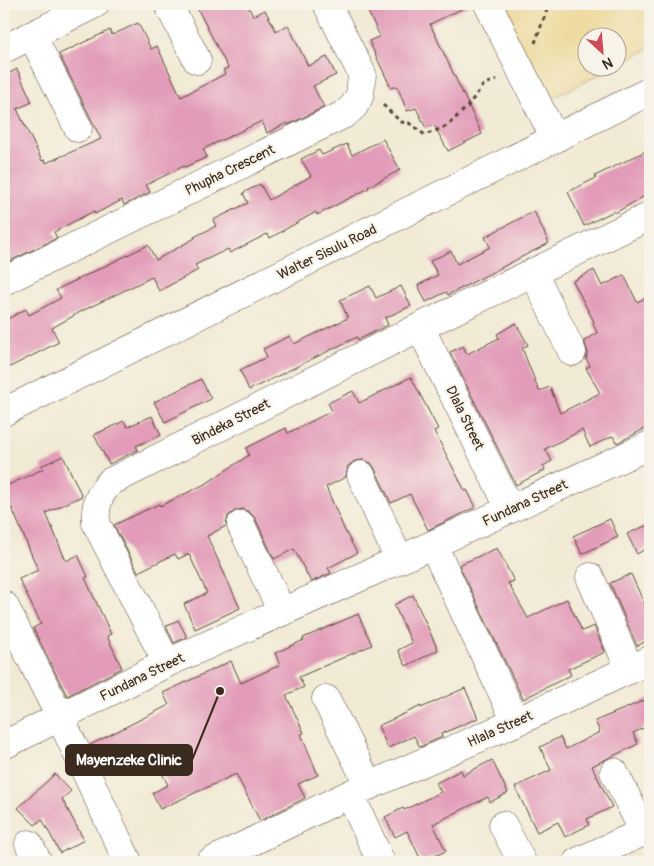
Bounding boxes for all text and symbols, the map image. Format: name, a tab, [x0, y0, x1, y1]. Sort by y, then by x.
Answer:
north arrow	[576, 28, 626, 78]
text: N	[599, 54, 615, 73]
street label: Phupha Crescent	[182, 141, 278, 199]
street label: Walter Sisulu Road	[275, 221, 380, 283]
street label: Dlala Street	[442, 383, 488, 453]
street label: Bindeka Street	[189, 395, 273, 449]
street label: Fundana Street	[480, 476, 571, 530]
street label: Fundana Street	[97, 649, 187, 705]
street label: Hlala Street	[465, 707, 536, 751]
callout: Mayenzeke Clinic	[66, 745, 192, 775]
text: Mayenzeke Clinic	[76, 751, 182, 770]

